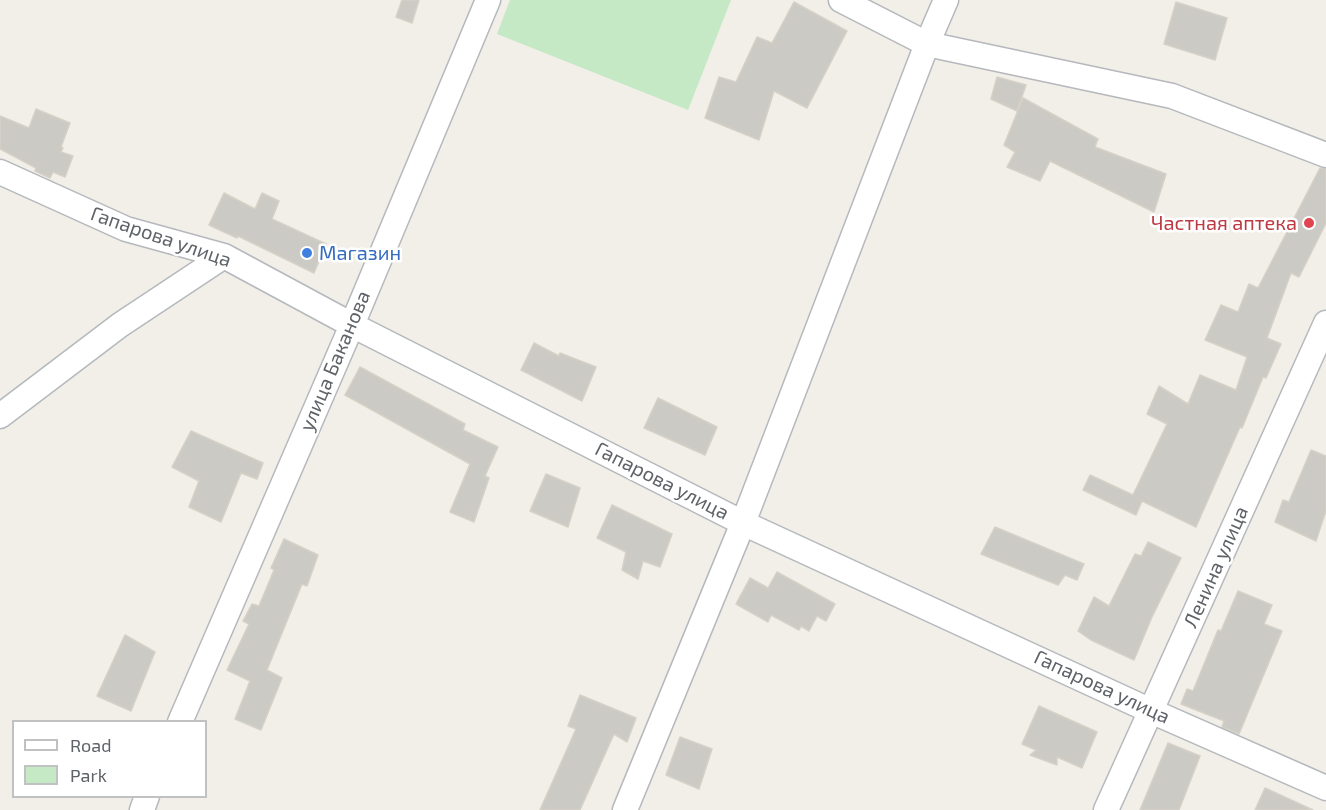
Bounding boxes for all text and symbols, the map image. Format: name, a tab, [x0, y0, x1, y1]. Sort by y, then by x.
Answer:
street label: Гапарова улица	[88, 202, 234, 272]
place label: Частная аптека	[1151, 211, 1297, 235]
marker: Частная аптека	[1302, 216, 1316, 230]
place label: Магазин	[319, 241, 401, 265]
marker: Магазин	[300, 246, 314, 260]
street label: улица Баканова	[295, 287, 375, 435]
street label: Гапарова улица	[591, 437, 733, 525]
street label: Ленина улица	[1179, 503, 1253, 631]
street label: Гапарова улица	[1030, 645, 1174, 729]
legend	[12, 720, 207, 798]
text: Road	[70, 734, 111, 756]
text: Park	[70, 764, 107, 786]

